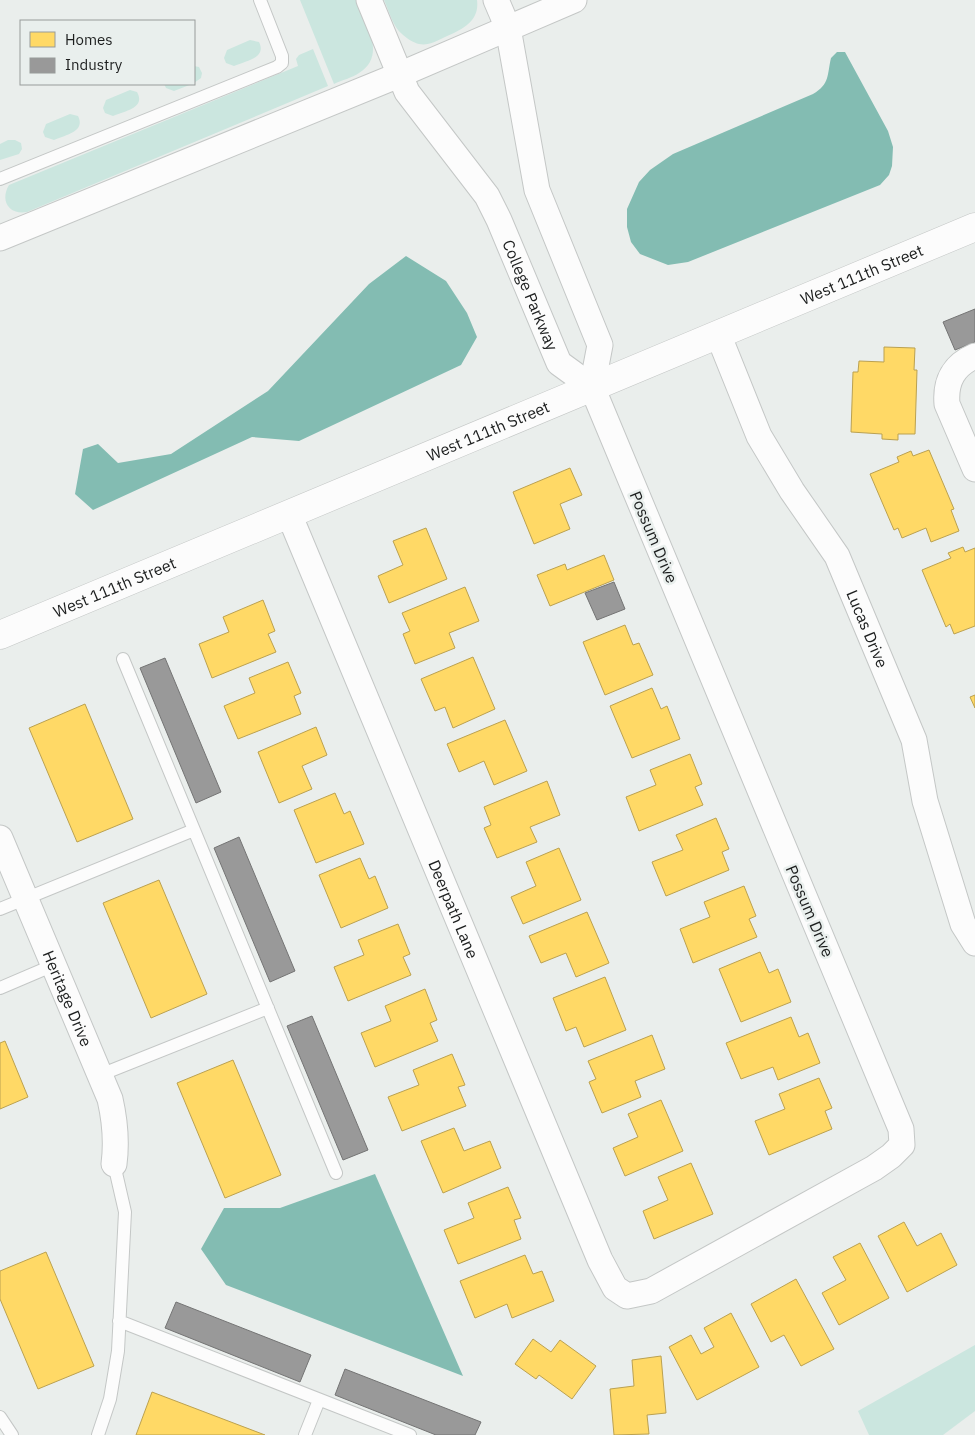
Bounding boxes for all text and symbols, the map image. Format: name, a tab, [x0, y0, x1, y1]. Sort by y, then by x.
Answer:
legend	[20, 20, 195, 85]
text: Homes	[65, 30, 113, 49]
text: Industry	[65, 55, 123, 74]
street label: College Parkway	[498, 237, 563, 354]
street label: West 111th Street	[797, 240, 926, 309]
street label: West 111th Street	[424, 396, 552, 465]
street label: Possum Drive	[626, 488, 682, 586]
street label: West 111th Street	[50, 553, 179, 622]
street label: Lucas Drive	[842, 587, 893, 671]
street label: Deerpath Lane	[424, 857, 483, 962]
street label: Possum Drive	[782, 862, 838, 960]
street label: Heritage Drive	[38, 947, 97, 1050]

